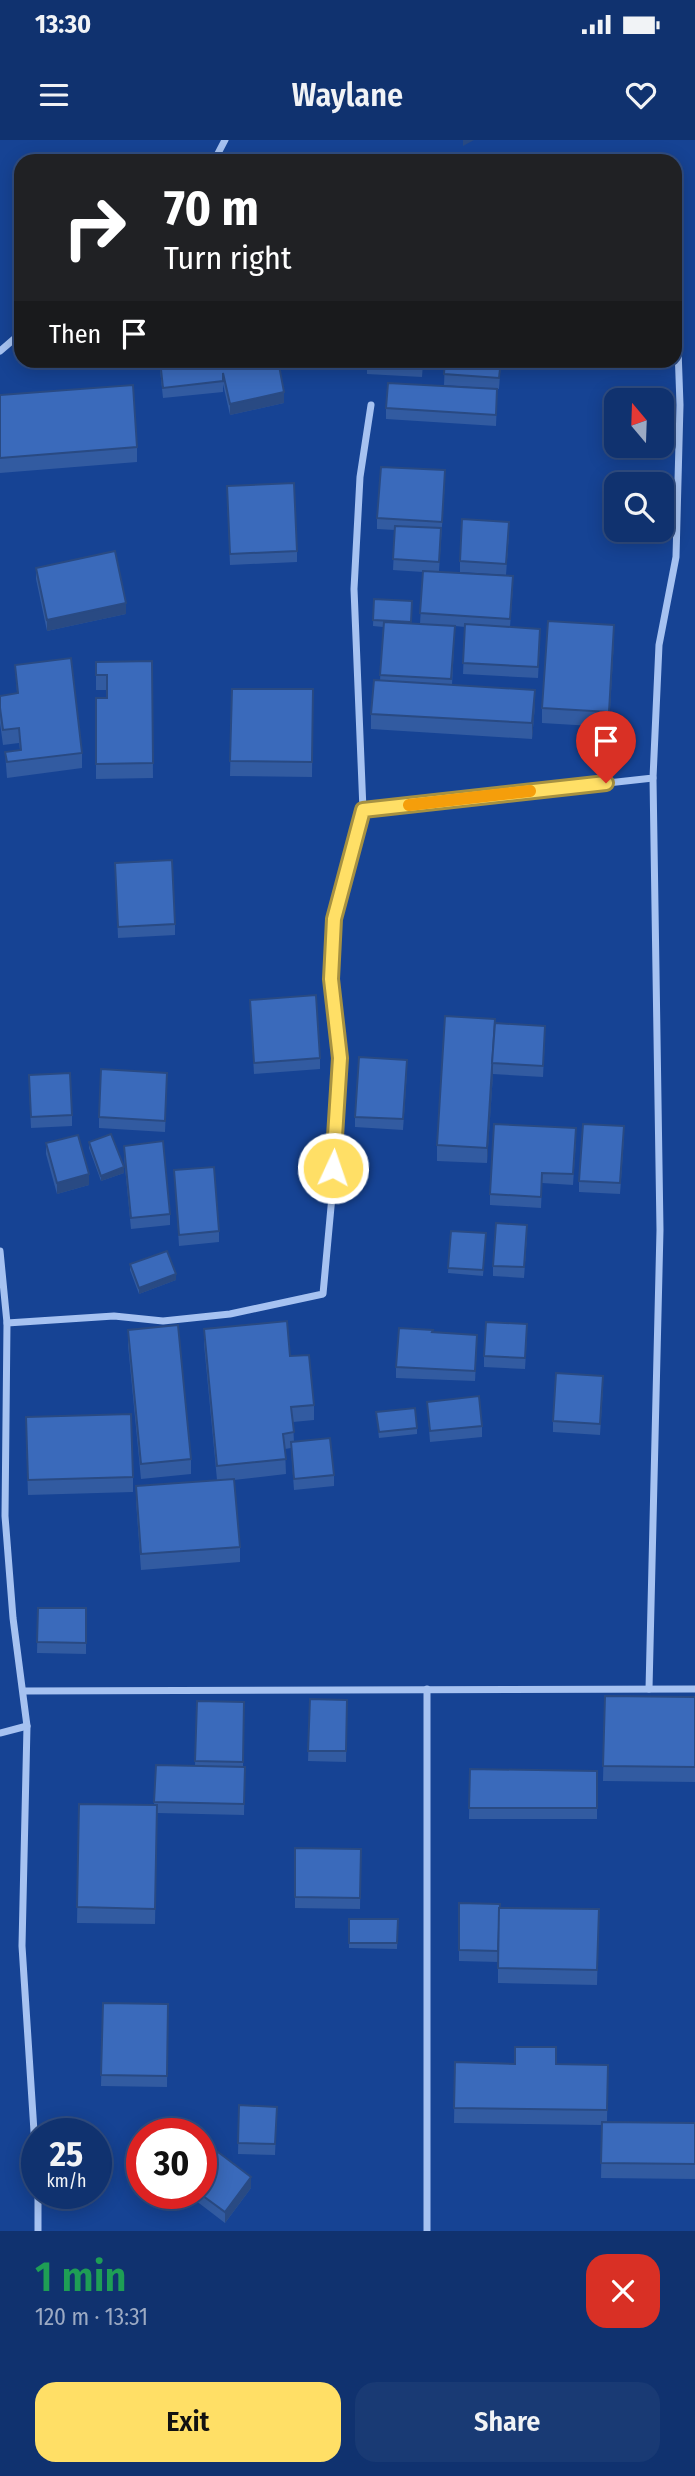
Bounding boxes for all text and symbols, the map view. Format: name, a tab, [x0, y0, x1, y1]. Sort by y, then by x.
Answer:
text: 13:30	[35, 9, 91, 40]
icon: menu	[35, 76, 73, 114]
text: Waylane	[292, 76, 403, 114]
icon: heart	[622, 76, 660, 114]
text: 70 m	[164, 179, 259, 238]
icon: right	[49, 182, 140, 273]
text: Turn right	[164, 239, 291, 277]
icon: arrive	[115, 315, 153, 353]
text: Then	[49, 319, 101, 350]
north arrow	[604, 388, 674, 458]
map controls	[604, 388, 674, 542]
button: search	[604, 472, 674, 542]
pin	[576, 711, 636, 783]
icon: arrive	[587, 722, 625, 760]
position arrow	[296, 1131, 370, 1205]
speed limit sign: 30	[126, 2118, 217, 2209]
text: 25	[50, 2133, 83, 2175]
text: km/h	[46, 2170, 87, 2192]
text: 1 min	[35, 2252, 126, 2302]
button: close	[586, 2254, 660, 2328]
text: 120 m · 13:31	[35, 2303, 148, 2331]
button: Exit	[35, 2382, 341, 2462]
button: Share	[355, 2382, 660, 2462]

